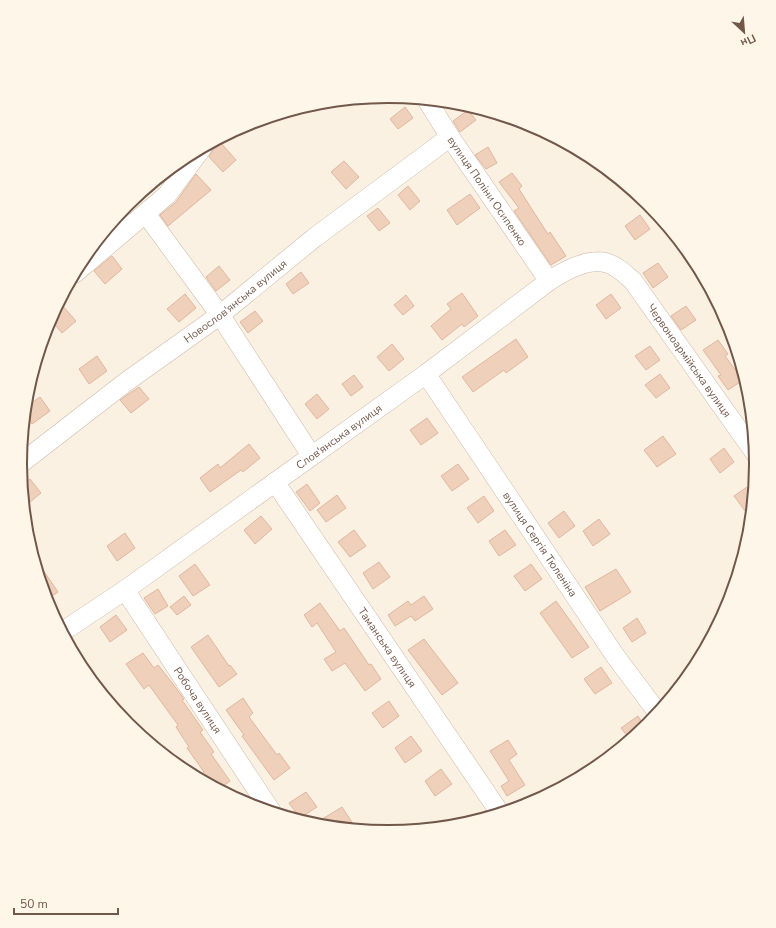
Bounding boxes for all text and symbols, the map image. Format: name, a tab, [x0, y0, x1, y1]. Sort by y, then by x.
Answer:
north arrow	[724, 12, 764, 52]
text: Пн	[738, 30, 758, 51]
street label: вулиця Поліни Осипенко	[444, 133, 530, 249]
street label: Новослов'янська вулиця	[181, 256, 290, 346]
street label: Червоноармійська вулиця	[644, 301, 735, 420]
street label: Слов'янська вулиця	[293, 400, 385, 473]
street label: вулиця Сергія Тюленіна	[500, 489, 581, 600]
street label: Таманська вулиця	[355, 604, 420, 690]
street label: Робоча вулиця	[170, 664, 225, 736]
scale bar	[14, 890, 118, 916]
text: 50 m	[20, 896, 48, 912]

